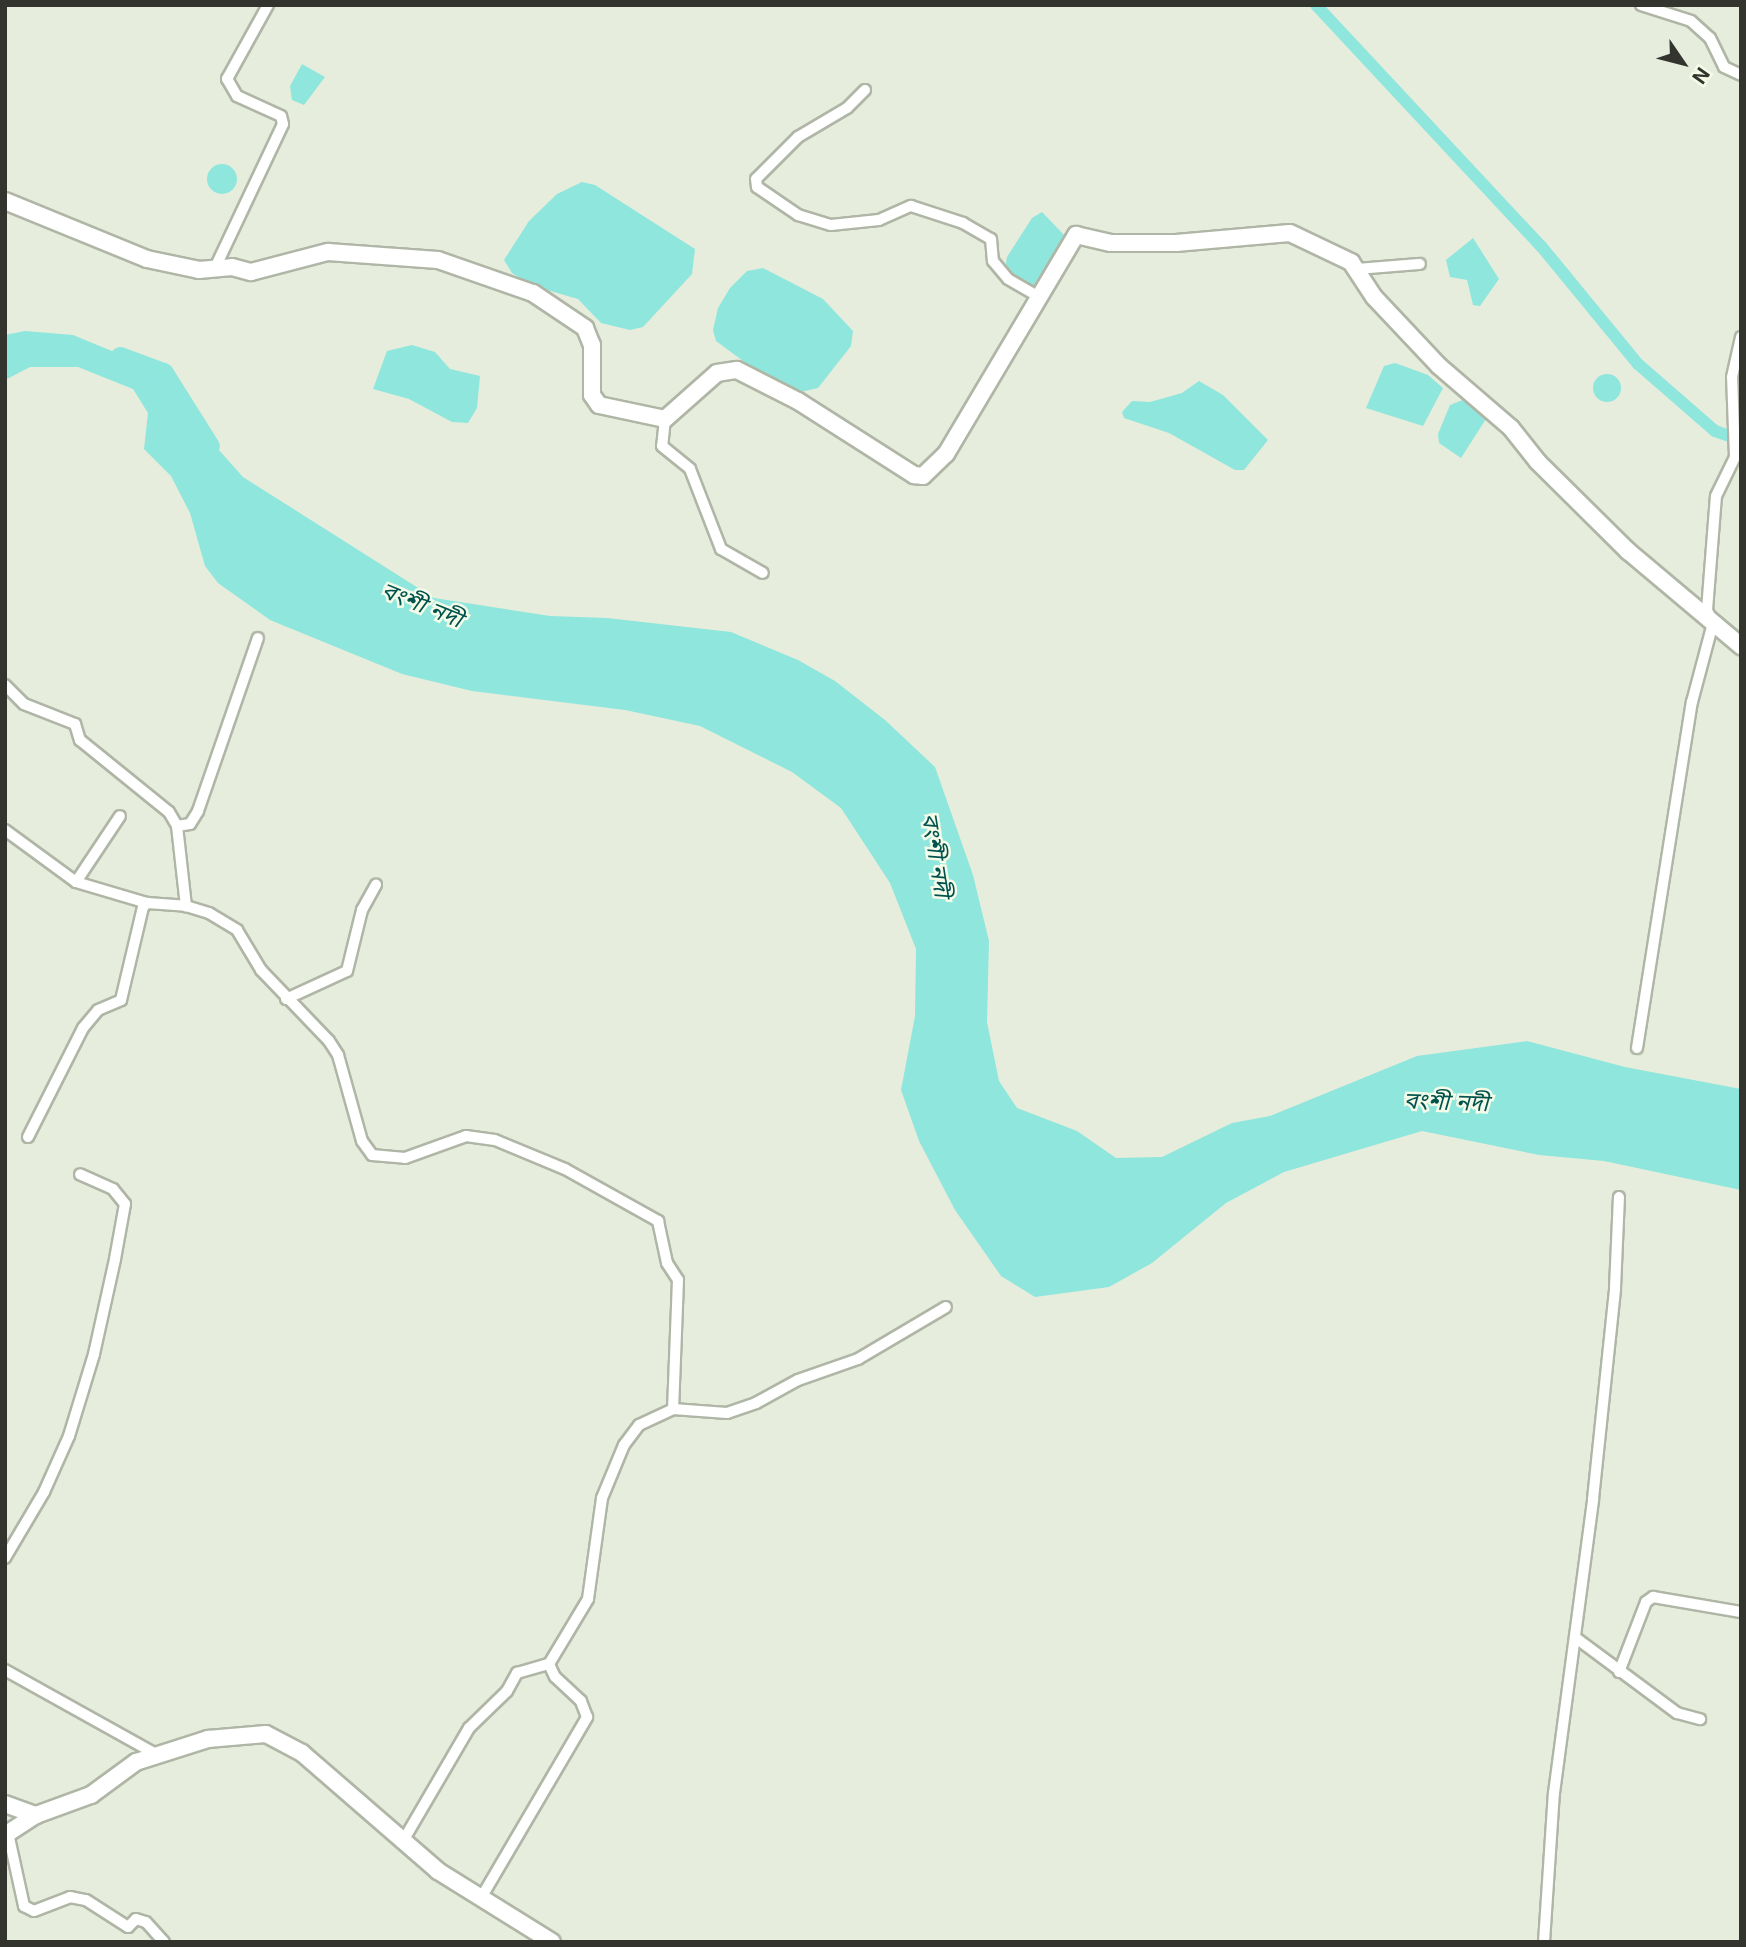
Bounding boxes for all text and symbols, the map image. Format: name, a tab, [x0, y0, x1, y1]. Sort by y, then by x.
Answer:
north arrow	[1648, 28, 1718, 98]
text: N	[1687, 63, 1714, 88]
water label: বংশী নদী	[378, 576, 466, 634]
water label: বংশী নদী	[916, 811, 956, 899]
water label: বংশী নদী	[1403, 1087, 1489, 1117]

